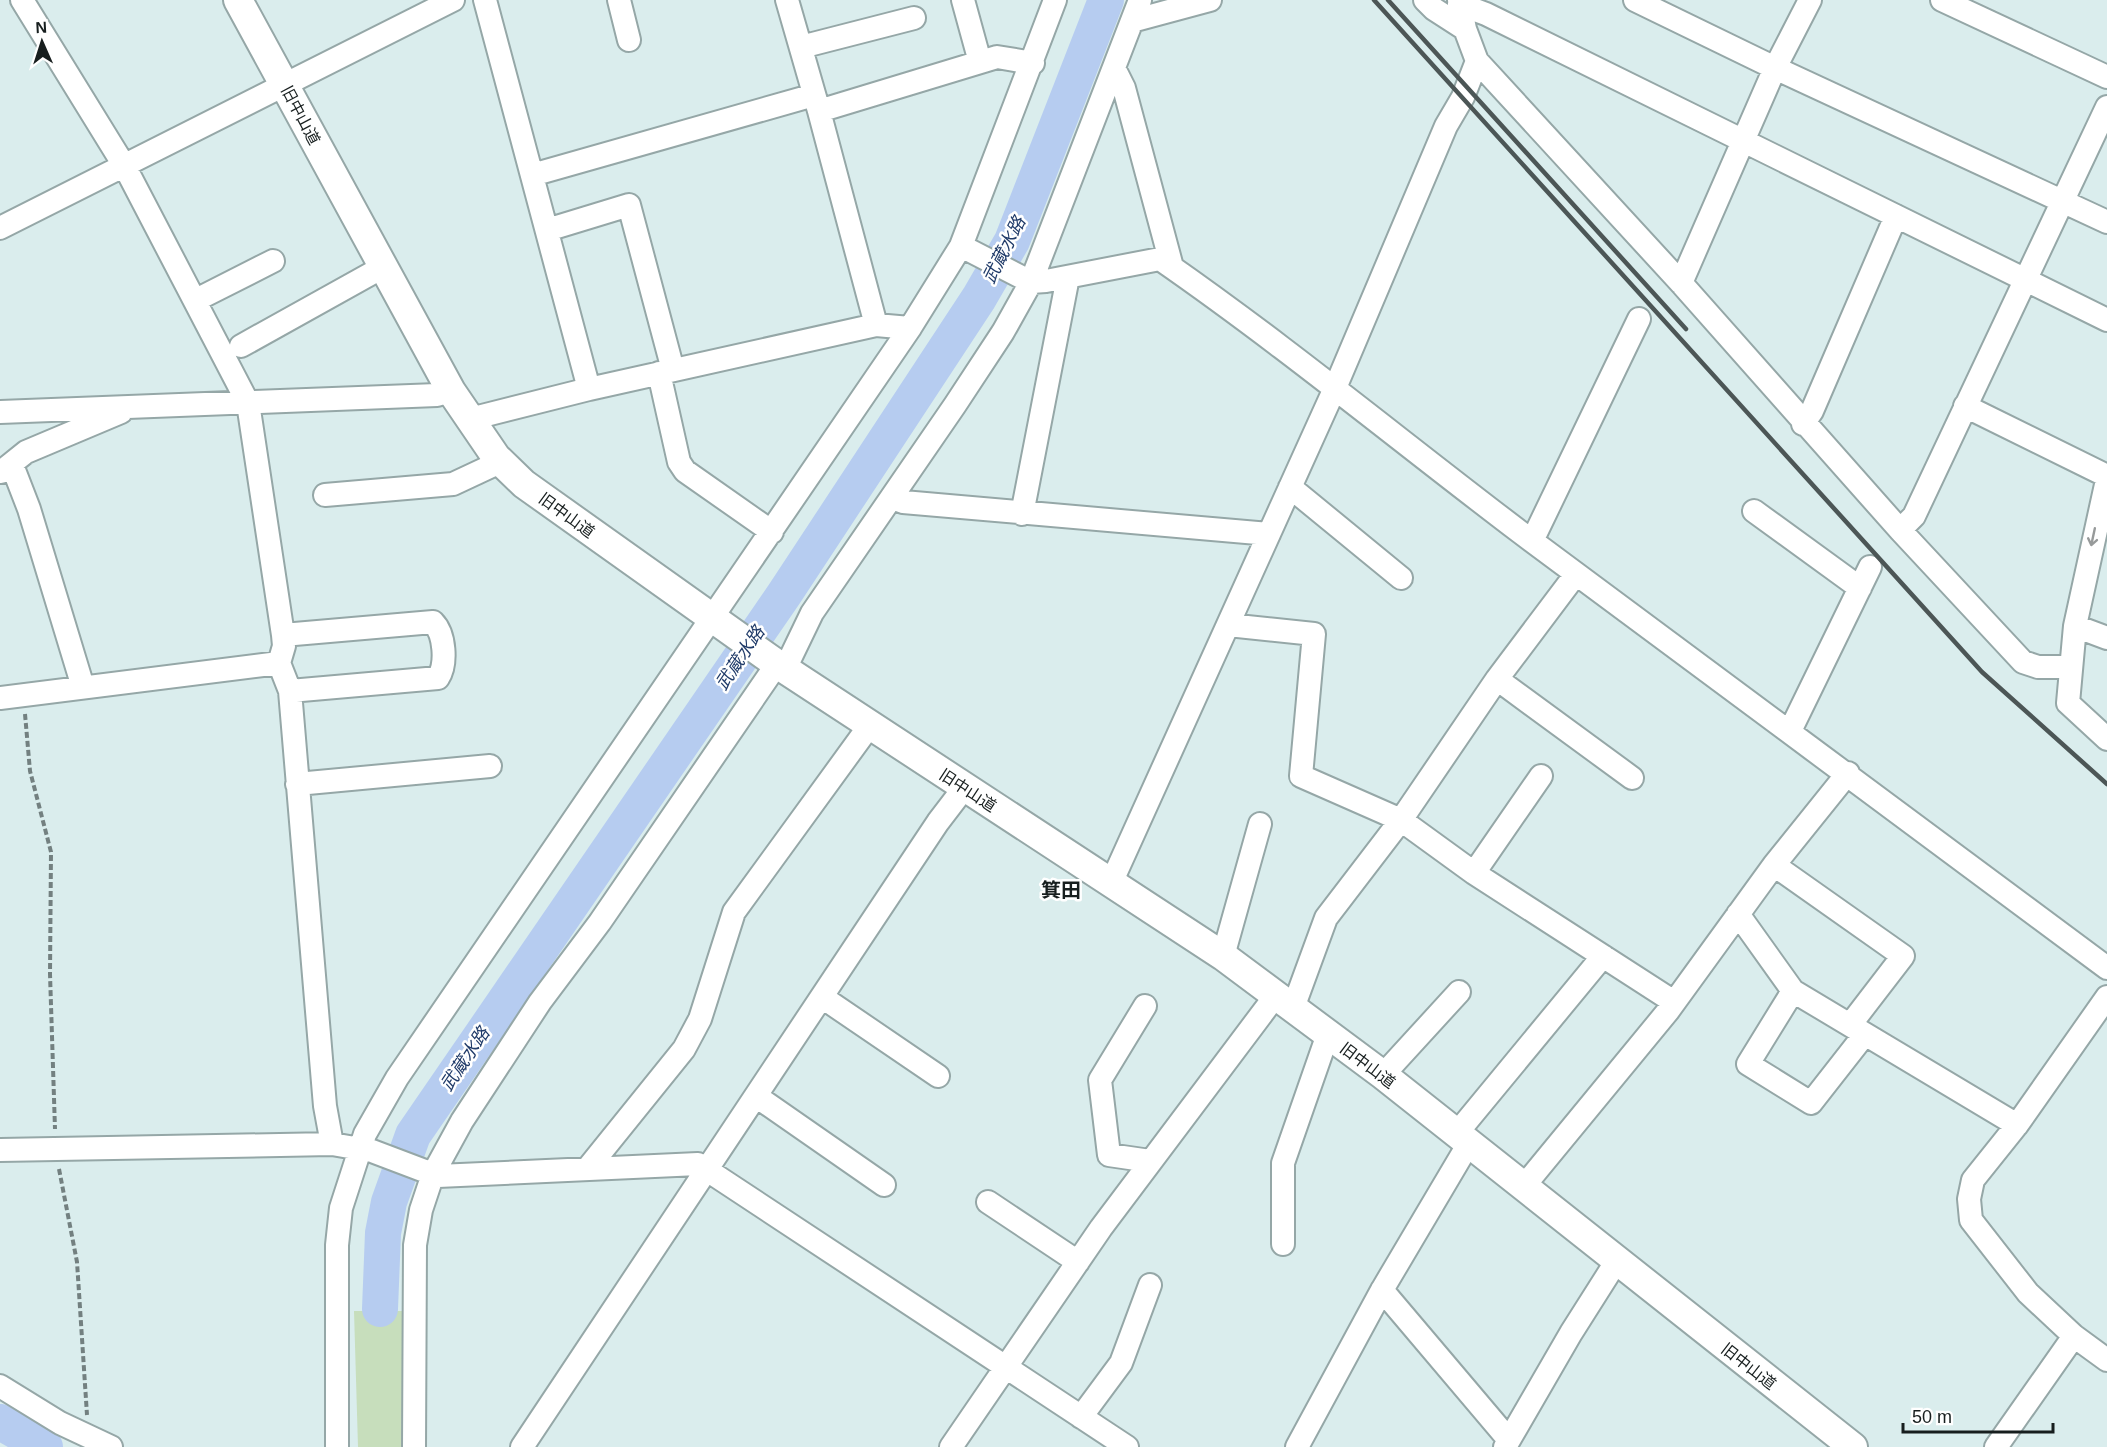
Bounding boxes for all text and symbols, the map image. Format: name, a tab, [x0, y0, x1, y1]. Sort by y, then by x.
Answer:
north arrow	[12, 12, 72, 72]
text: N	[35, 19, 47, 36]
street label: 旧中山道	[278, 83, 323, 147]
water label: 武蔵水路	[979, 212, 1030, 287]
street label: 旧中山道	[536, 490, 598, 541]
one-way arrow	[2087, 526, 2098, 546]
water label: 武蔵水路	[712, 621, 770, 693]
street label: 旧中山道	[936, 766, 999, 815]
district label: 箕田	[1041, 879, 1081, 901]
water label: 武蔵水路	[437, 1022, 495, 1094]
street label: 旧中山道	[1337, 1039, 1398, 1091]
street label: 旧中山道	[1718, 1340, 1779, 1393]
scale bar	[1903, 1396, 2053, 1434]
text: 50 m	[1912, 1407, 1952, 1427]

